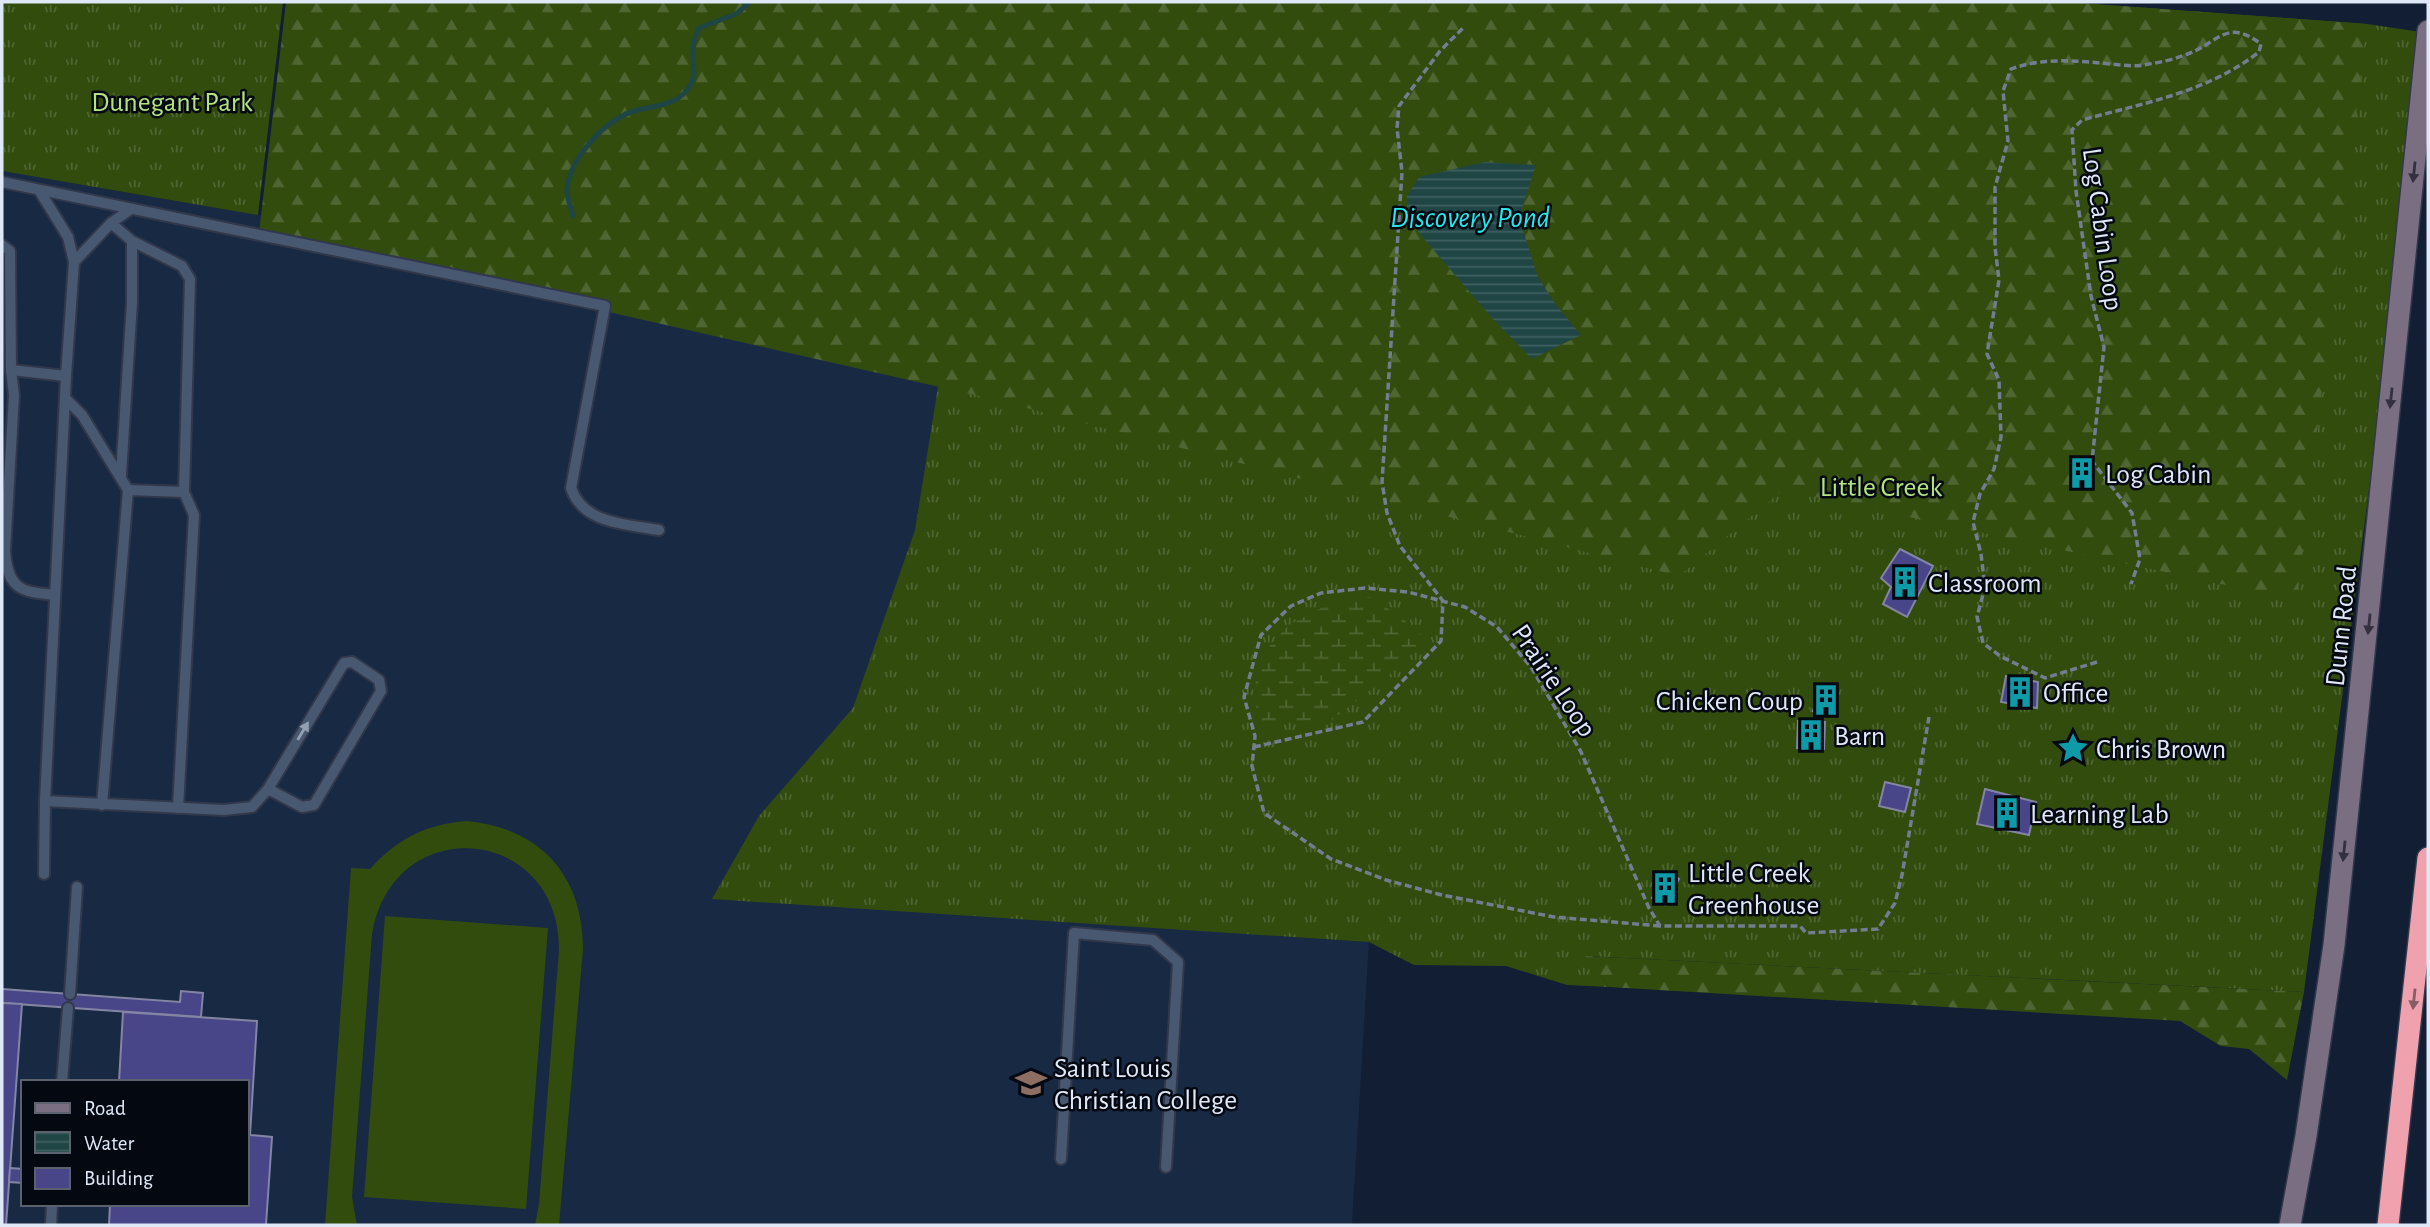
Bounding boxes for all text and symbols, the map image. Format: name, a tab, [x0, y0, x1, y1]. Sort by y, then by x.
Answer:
park label: Dunegant Park	[91, 89, 253, 117]
street label: Log Cabin Loop	[2077, 146, 2127, 312]
one-way arrow	[2408, 161, 2419, 183]
water label: Discovery Pond	[1390, 203, 1550, 233]
one-way arrow	[2386, 387, 2397, 409]
building icon: Log Cabin	[2065, 456, 2099, 490]
place label: Log Cabin	[2105, 461, 2211, 489]
park label: Little Creek	[1820, 474, 1942, 502]
building icon: Classroom	[1888, 565, 1922, 599]
street label: Dunn Road	[2322, 565, 2362, 688]
place label: Classroom	[1928, 570, 2042, 598]
one-way arrow	[2363, 614, 2374, 636]
street label: Prairie Loop	[1506, 620, 1601, 742]
building icon: Office	[2003, 675, 2037, 709]
place label: Office	[2043, 680, 2108, 708]
building icon: Chicken Coup	[1809, 683, 1843, 717]
place label: Chicken Coup	[1656, 688, 1803, 716]
building icon: Barn	[1794, 718, 1828, 752]
one-way arrow	[297, 721, 310, 740]
place label: Barn	[1834, 723, 1885, 751]
place icon: Chris Brown	[2056, 731, 2090, 765]
place label: Chris Brown	[2096, 736, 2226, 764]
building icon: Learning Lab	[1990, 796, 2024, 830]
place label: Learning Lab	[2030, 801, 2169, 829]
one-way arrow	[2339, 840, 2350, 862]
place label: Little Creek Greenhouse	[1688, 860, 1819, 920]
building icon: Little Creek Greenhouse	[1648, 871, 1682, 905]
one-way arrow	[2408, 988, 2419, 1010]
place label: Saint Louis Christian College	[1054, 1055, 1237, 1115]
school or university icon: Saint Louis Christian College	[1014, 1066, 1048, 1100]
legend	[21, 1080, 248, 1206]
text: Road	[84, 1098, 126, 1119]
text: Water	[84, 1133, 134, 1154]
text: Building	[84, 1168, 154, 1189]

